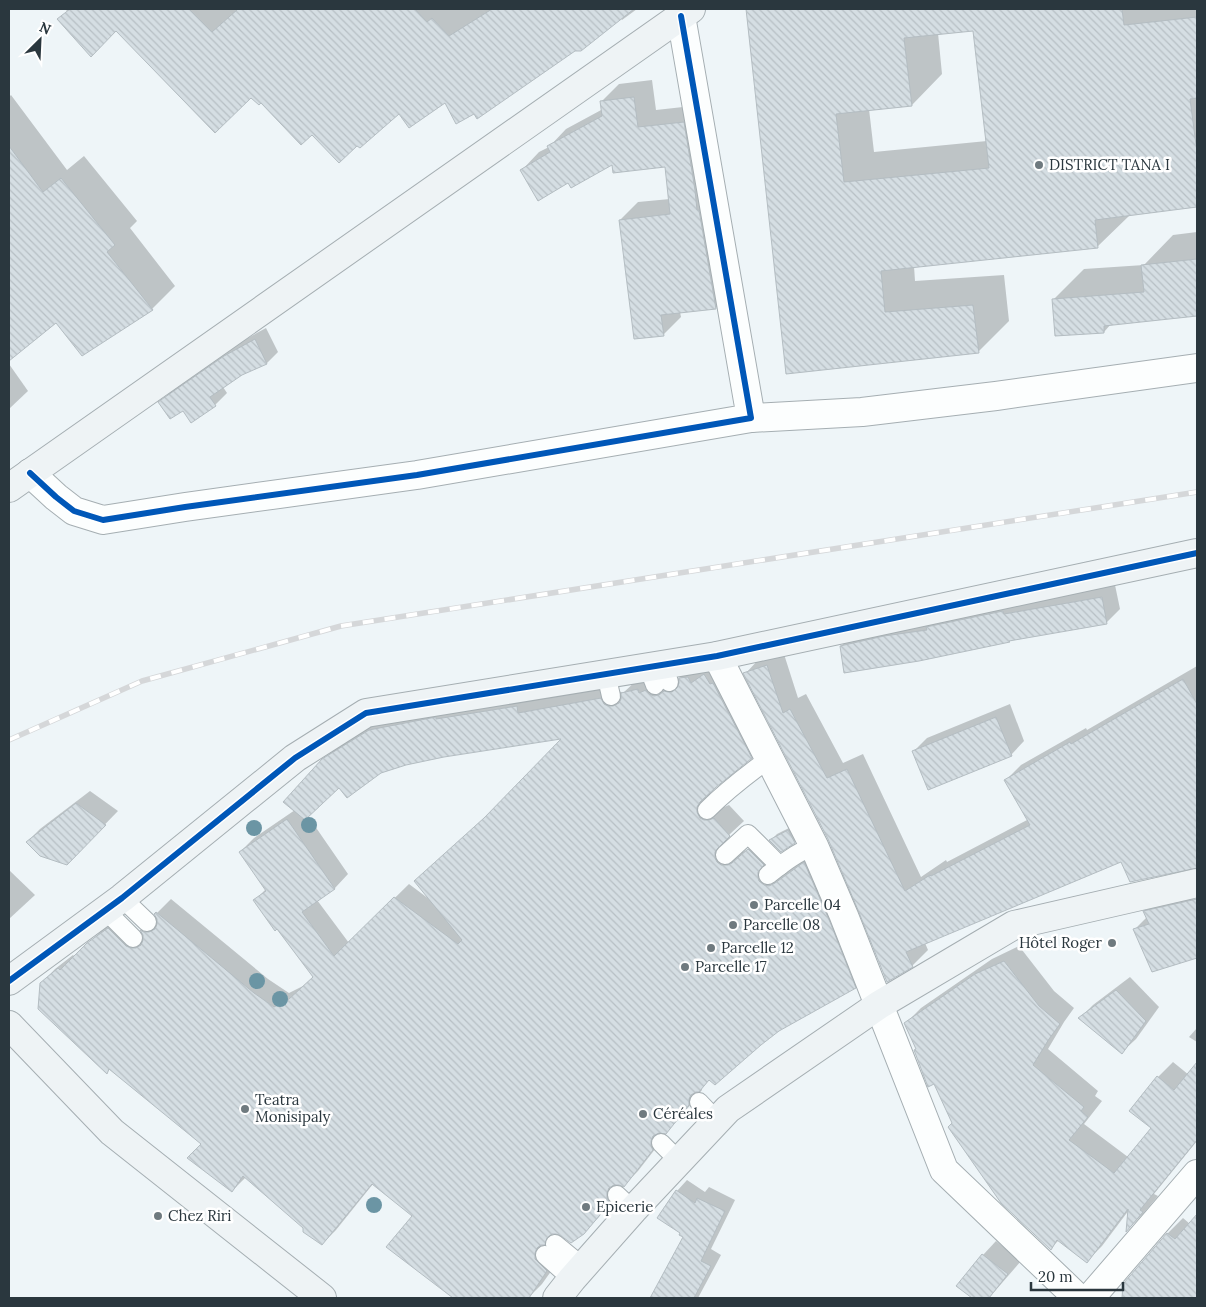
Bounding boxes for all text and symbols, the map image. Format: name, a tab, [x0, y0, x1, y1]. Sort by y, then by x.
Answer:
north arrow	[15, 15, 65, 65]
text: N	[37, 18, 54, 39]
place label: DISTRICT TANA I	[1049, 155, 1170, 174]
marker: DISTRICT TANA I	[1033, 159, 1045, 171]
place label: Parcelle 04	[764, 895, 841, 914]
marker: Parcelle 04	[748, 899, 760, 911]
place label: Parcelle 08	[743, 915, 820, 934]
marker: Parcelle 08	[727, 919, 739, 931]
place label: Hôtel Roger	[1019, 933, 1102, 952]
marker: Hôtel Roger	[1106, 937, 1118, 949]
place label: Parcelle 12	[721, 938, 794, 957]
marker: Parcelle 12	[705, 942, 717, 954]
place label: Parcelle 17	[695, 957, 767, 976]
marker: Parcelle 17	[679, 961, 691, 973]
place label: Teatra Monisipaly	[255, 1090, 331, 1126]
marker: Teatra Monisipaly	[239, 1103, 251, 1115]
place label: Céréales	[653, 1104, 713, 1123]
marker: Céréales	[637, 1108, 649, 1120]
place label: Epicerie	[596, 1197, 653, 1216]
marker: Epicerie	[580, 1201, 592, 1213]
place label: Chez Riri	[168, 1206, 232, 1225]
marker: Chez Riri	[152, 1210, 164, 1222]
scale bar	[1031, 1260, 1124, 1292]
text: 20 m	[1038, 1267, 1073, 1286]

